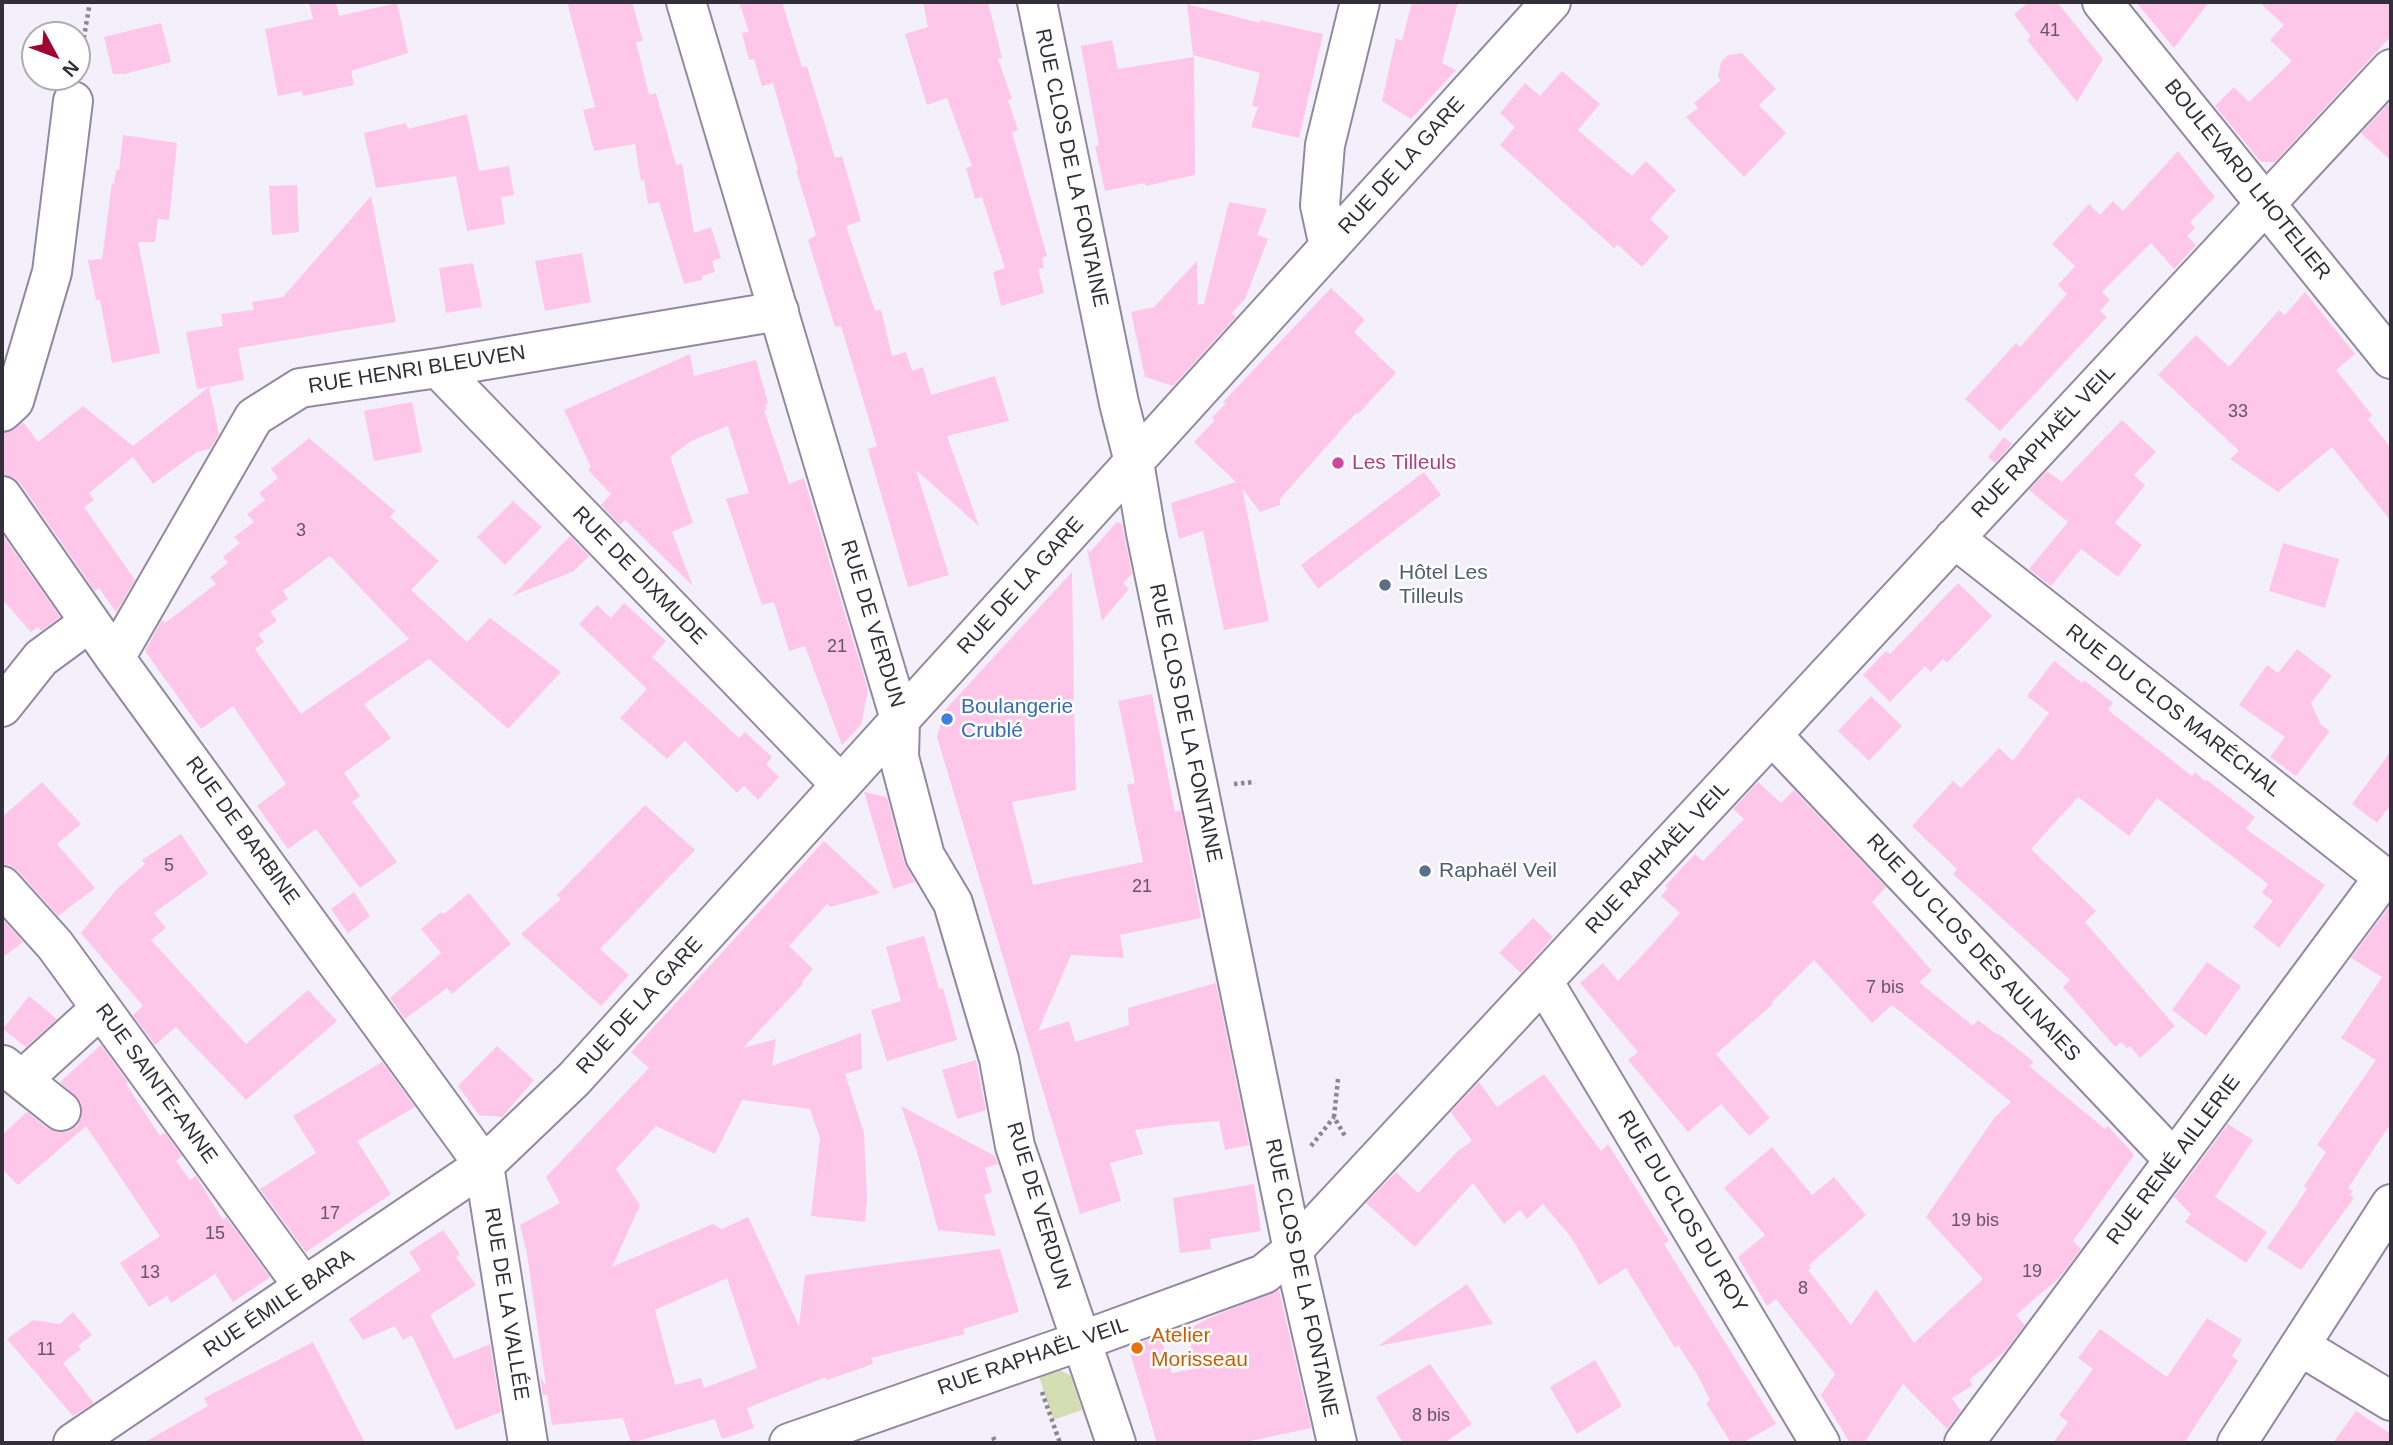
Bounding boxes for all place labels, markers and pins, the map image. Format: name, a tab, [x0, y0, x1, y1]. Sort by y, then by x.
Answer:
place label: Les Tilleuls	[1352, 450, 1456, 476]
marker: Les Tilleuls	[1330, 455, 1346, 471]
place label: Hôtel Les Tilleuls	[1399, 560, 1488, 610]
marker: Hôtel Les Tilleuls	[1377, 577, 1393, 593]
place label: Boulangerie Crublé	[961, 694, 1073, 744]
marker: Boulangerie Crublé	[939, 711, 955, 727]
place label: Raphaël Veil	[1439, 858, 1557, 884]
marker: Raphaël Veil	[1417, 863, 1433, 879]
place label: Atelier Morisseau	[1151, 1323, 1248, 1373]
marker: Atelier Morisseau	[1129, 1340, 1145, 1356]

